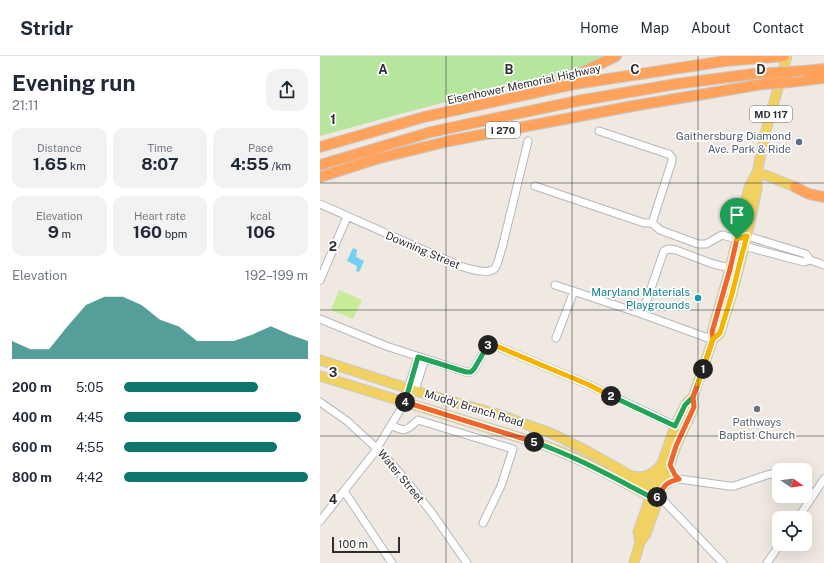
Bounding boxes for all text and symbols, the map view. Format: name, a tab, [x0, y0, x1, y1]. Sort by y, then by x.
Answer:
text: Stridr	[20, 17, 73, 39]
text: Home	[580, 20, 619, 36]
text: Map	[641, 20, 669, 36]
text: About	[691, 20, 731, 36]
text: Contact	[753, 20, 804, 36]
text: A	[378, 62, 388, 77]
street label: Eisenhower Memorial Highway	[446, 62, 602, 106]
text: B	[505, 62, 514, 77]
text: C	[630, 62, 640, 77]
text: D	[756, 62, 766, 77]
button: share	[266, 69, 308, 111]
text: Evening run	[12, 70, 136, 96]
text: 21:11	[12, 98, 39, 113]
road number: MD 117	[750, 106, 792, 122]
text: 1	[330, 112, 336, 127]
road number: I 270	[486, 122, 520, 138]
place label: Gaithersburg Diamond Ave. Park & Ride	[676, 130, 791, 155]
marker: Gaithersburg Diamond Ave. Park & Ride	[794, 137, 804, 147]
text: Distance	[37, 142, 82, 154]
text: Time	[147, 142, 173, 154]
text: Pace	[248, 142, 273, 154]
text: 1.65	[33, 154, 67, 174]
text: 8:07	[141, 154, 179, 174]
text: 4:55	[230, 154, 269, 174]
text: km	[67, 160, 86, 172]
text: /km	[269, 160, 291, 172]
pin	[720, 198, 754, 239]
icon: arrive	[726, 204, 748, 226]
text: Elevation	[36, 210, 83, 222]
text: Heart rate	[134, 210, 186, 222]
text: kcal	[250, 210, 271, 222]
text: 9	[48, 222, 59, 242]
text: 160	[133, 222, 162, 242]
text: 106	[246, 222, 275, 242]
text: m	[59, 228, 71, 240]
text: bpm	[162, 228, 187, 240]
street label: Downing Street	[384, 229, 462, 271]
text: 2	[329, 239, 337, 254]
text: Elevation	[12, 268, 67, 283]
text: 192–199 m	[245, 268, 308, 283]
place label: Maryland Materials Playgrounds	[591, 286, 690, 311]
marker: Maryland Materials Playgrounds	[693, 293, 703, 303]
pin: 3	[478, 335, 498, 355]
text: 3	[484, 339, 492, 351]
pin: 1	[693, 359, 713, 379]
text: 1	[701, 363, 705, 375]
text: 3	[329, 365, 338, 380]
text: 200 m	[12, 380, 52, 395]
text: 5:05	[76, 380, 104, 395]
pin: 2	[601, 386, 621, 406]
street label: Muddy Branch Road	[423, 387, 525, 429]
text: 2	[608, 390, 615, 402]
pin: 4	[395, 392, 415, 412]
text: 4	[401, 396, 409, 408]
marker: Pathways Baptist Church	[752, 404, 762, 414]
text: 400 m	[12, 410, 52, 425]
text: 4:45	[76, 410, 103, 425]
place label: Pathways Baptist Church	[719, 416, 795, 441]
pin: 5	[524, 432, 544, 452]
text: 5	[530, 436, 538, 448]
text: 600 m	[12, 440, 52, 455]
text: 4:55	[76, 440, 104, 455]
street label: Water Street	[375, 447, 427, 505]
north arrow	[772, 463, 812, 503]
map controls	[772, 463, 812, 551]
text: 800 m	[12, 470, 52, 485]
text: 4:42	[76, 470, 103, 485]
pin: 6	[647, 487, 667, 507]
text: 6	[653, 491, 661, 503]
text: 4	[329, 492, 338, 507]
button: locate	[772, 511, 812, 551]
scale bar	[332, 535, 400, 554]
text: 100 m	[338, 538, 368, 550]

